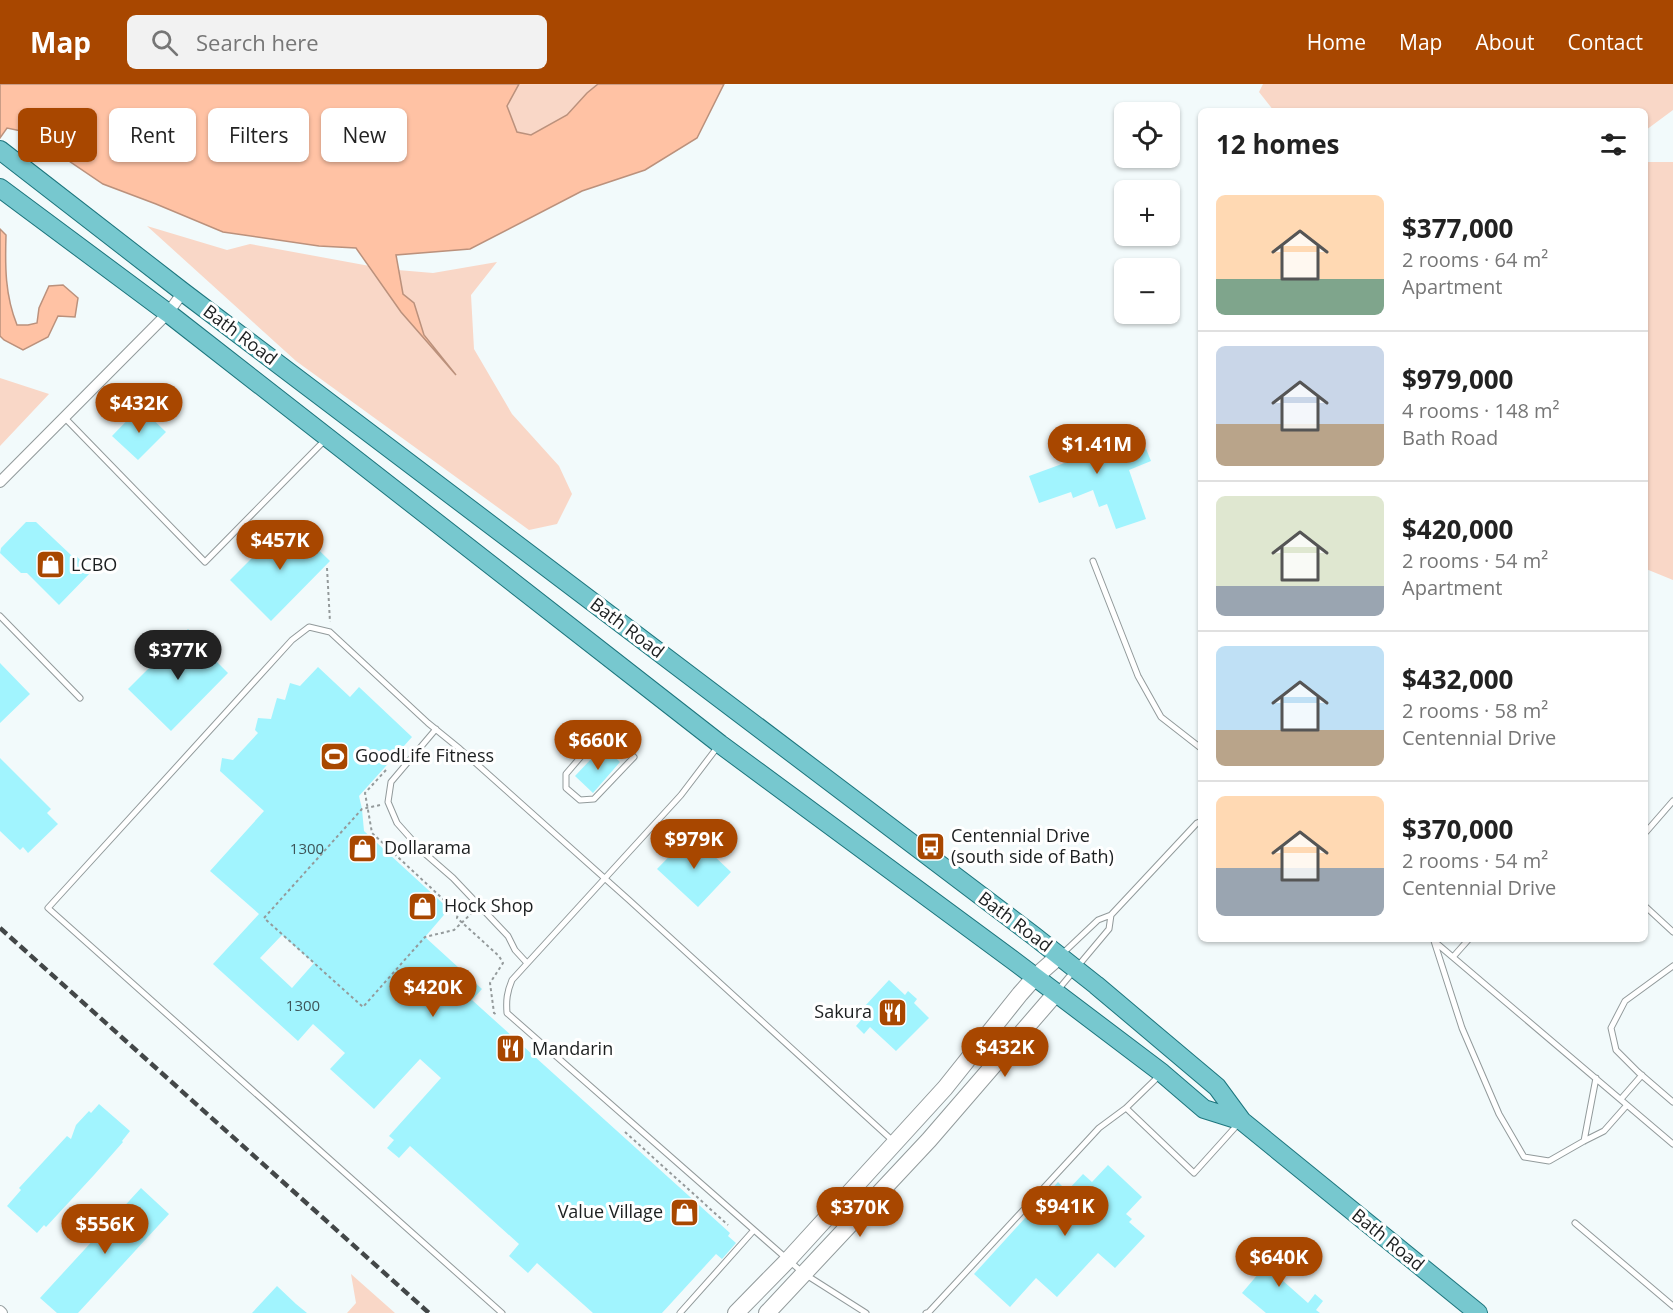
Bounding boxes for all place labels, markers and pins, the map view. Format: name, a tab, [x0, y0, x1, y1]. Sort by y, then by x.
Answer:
pin: $432K	[97, 383, 181, 434]
pin: $1.41M	[1048, 424, 1146, 475]
pin: $457K	[238, 520, 322, 571]
shop icon: LCBO	[34, 549, 66, 581]
place label: LCBO	[71, 552, 117, 576]
pin: $377K	[136, 630, 220, 681]
pin: $660K	[556, 720, 640, 771]
sports icon: GoodLife Fitness	[318, 740, 350, 772]
place label: GoodLife Fitness	[355, 743, 494, 767]
pin: $979K	[652, 819, 736, 870]
place label: Centennial Drive (south side of Bath)	[951, 823, 1114, 868]
bus stop icon: Centennial Drive (south side of Bath)	[914, 830, 946, 862]
shop icon: Dollarama	[347, 832, 379, 864]
place label: Dollarama	[384, 835, 471, 859]
shop icon: Hock Shop	[407, 890, 439, 922]
place label: Hock Shop	[444, 893, 534, 917]
pin: $420K	[391, 967, 475, 1018]
restaurant icon: Sakura	[877, 996, 909, 1028]
place label: Sakura	[814, 999, 872, 1023]
pin: $432K	[963, 1027, 1047, 1078]
restaurant icon: Mandarin	[495, 1033, 527, 1065]
place label: Mandarin	[532, 1036, 613, 1060]
pin: $941K	[1023, 1186, 1107, 1237]
pin: $370K	[818, 1187, 902, 1238]
shop icon: Value Village	[668, 1196, 700, 1228]
place label: Value Village	[558, 1199, 663, 1223]
pin: $556K	[63, 1204, 147, 1255]
pin: $640K	[1237, 1237, 1321, 1288]

